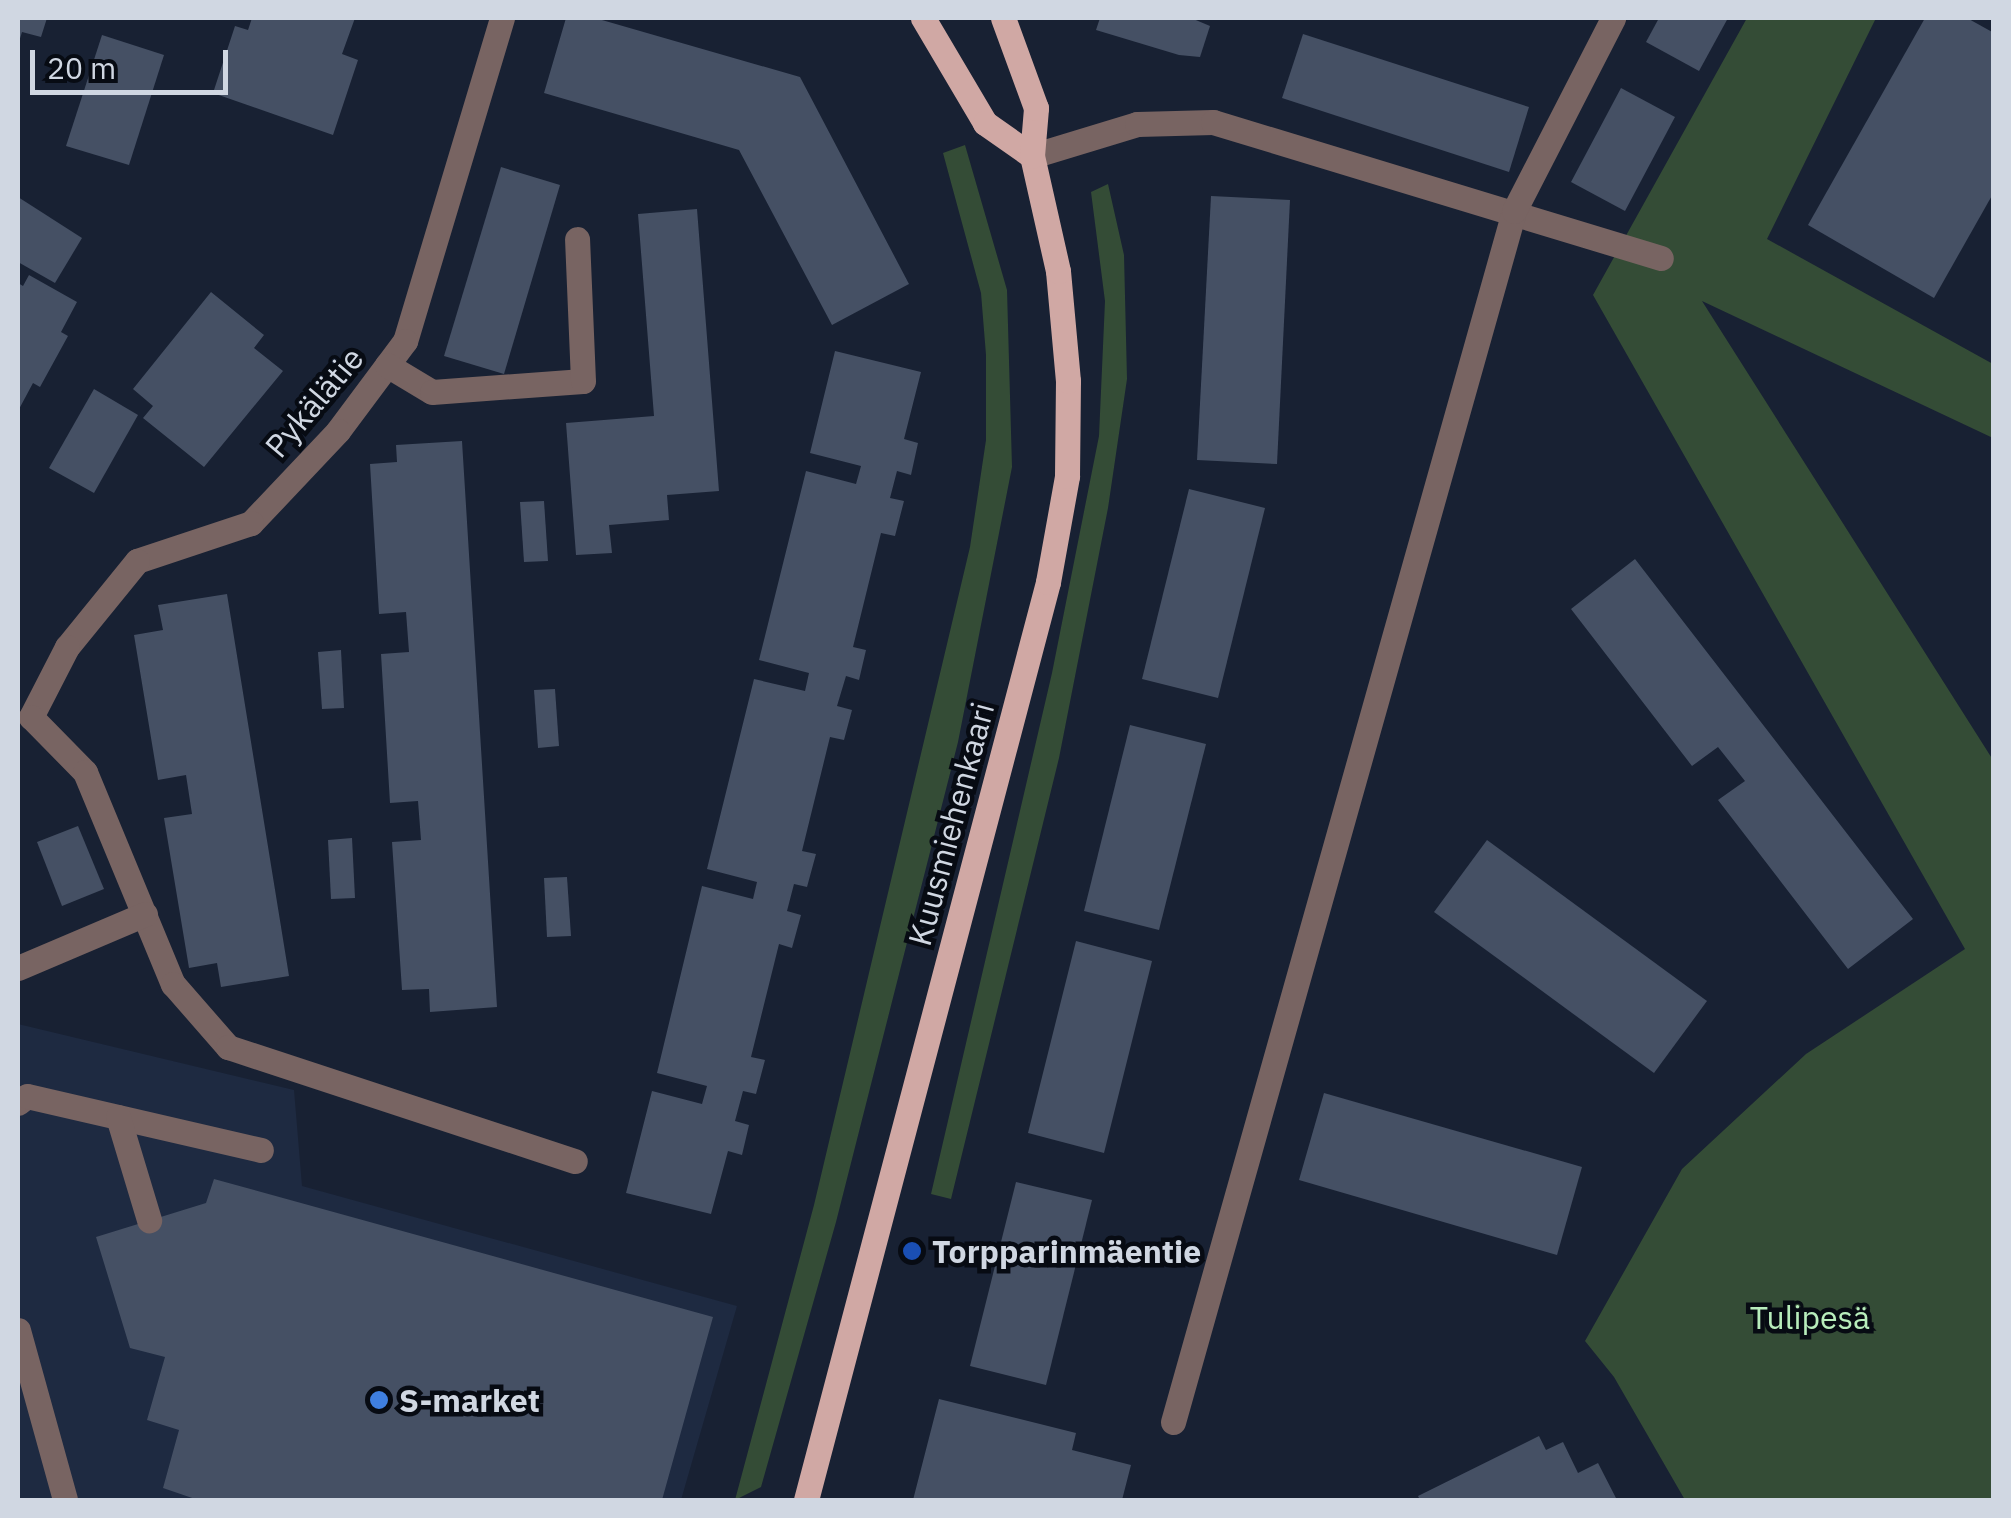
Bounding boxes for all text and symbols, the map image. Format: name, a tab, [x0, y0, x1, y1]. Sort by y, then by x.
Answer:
scale bar	[35, 30, 232, 92]
text: 20 m	[47, 48, 116, 87]
street label: Pykälätie	[257, 339, 371, 465]
street label: Kuusmiehenkaari	[900, 698, 1002, 950]
place label: Torpparinmäentie	[932, 1232, 1201, 1270]
marker: Torpparinmäentie	[901, 1240, 923, 1262]
park label: Tulipesä	[1750, 1298, 1870, 1336]
place label: S-market	[399, 1381, 540, 1419]
marker: S-market	[368, 1389, 390, 1411]

